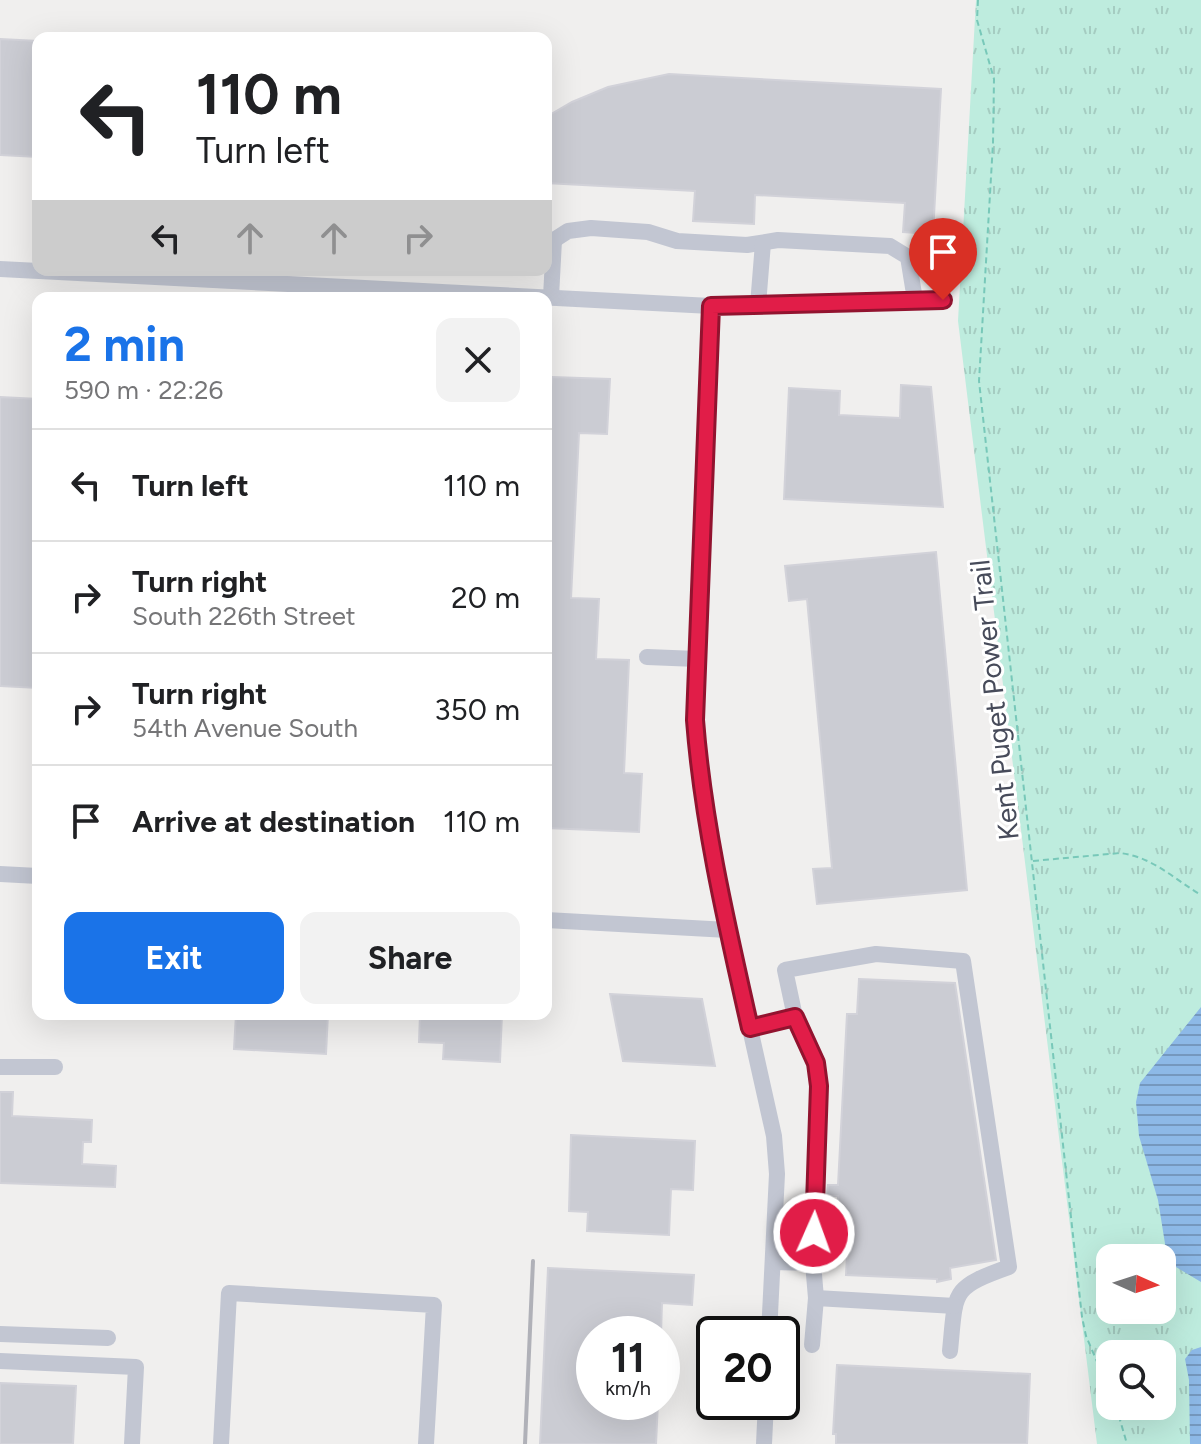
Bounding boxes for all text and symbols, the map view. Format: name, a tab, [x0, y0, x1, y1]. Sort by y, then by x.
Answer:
text: 110 m	[196, 61, 342, 128]
icon: left	[64, 64, 168, 168]
text: Turn left	[196, 129, 330, 172]
icon: left	[144, 216, 188, 260]
icon: ahead	[228, 216, 272, 260]
icon: ahead	[312, 216, 356, 260]
icon: right	[396, 216, 440, 260]
pin	[909, 218, 977, 300]
icon: arrive	[921, 230, 965, 274]
text: 2 min	[64, 315, 185, 373]
button: close	[436, 318, 520, 402]
text: 590 m · 22:26	[64, 374, 223, 406]
icon: left	[64, 463, 108, 507]
text: Turn left	[132, 467, 249, 504]
text: 110 m	[443, 467, 520, 504]
street label: Kent Puget Power Trail	[962, 558, 1026, 842]
text: Turn right	[132, 563, 267, 600]
icon: right	[64, 575, 108, 619]
text: 20 m	[451, 579, 520, 616]
text: South 226th Street	[132, 600, 356, 632]
text: Turn right	[132, 675, 267, 712]
icon: right	[64, 687, 108, 731]
text: 350 m	[434, 691, 520, 728]
text: 54th Avenue South	[132, 712, 358, 744]
icon: arrive	[64, 799, 108, 843]
text: Arrive at destination	[132, 803, 415, 840]
text: 110 m	[443, 803, 520, 840]
button: Exit	[64, 912, 284, 1004]
button: Share	[300, 912, 520, 1004]
position arrow	[772, 1191, 856, 1275]
north arrow	[1096, 1244, 1176, 1324]
map controls	[1096, 1244, 1176, 1420]
speed limit sign: 20	[696, 1316, 800, 1420]
text: 11	[611, 1334, 645, 1382]
button: search	[1096, 1340, 1176, 1420]
text: km/h	[605, 1376, 651, 1400]

